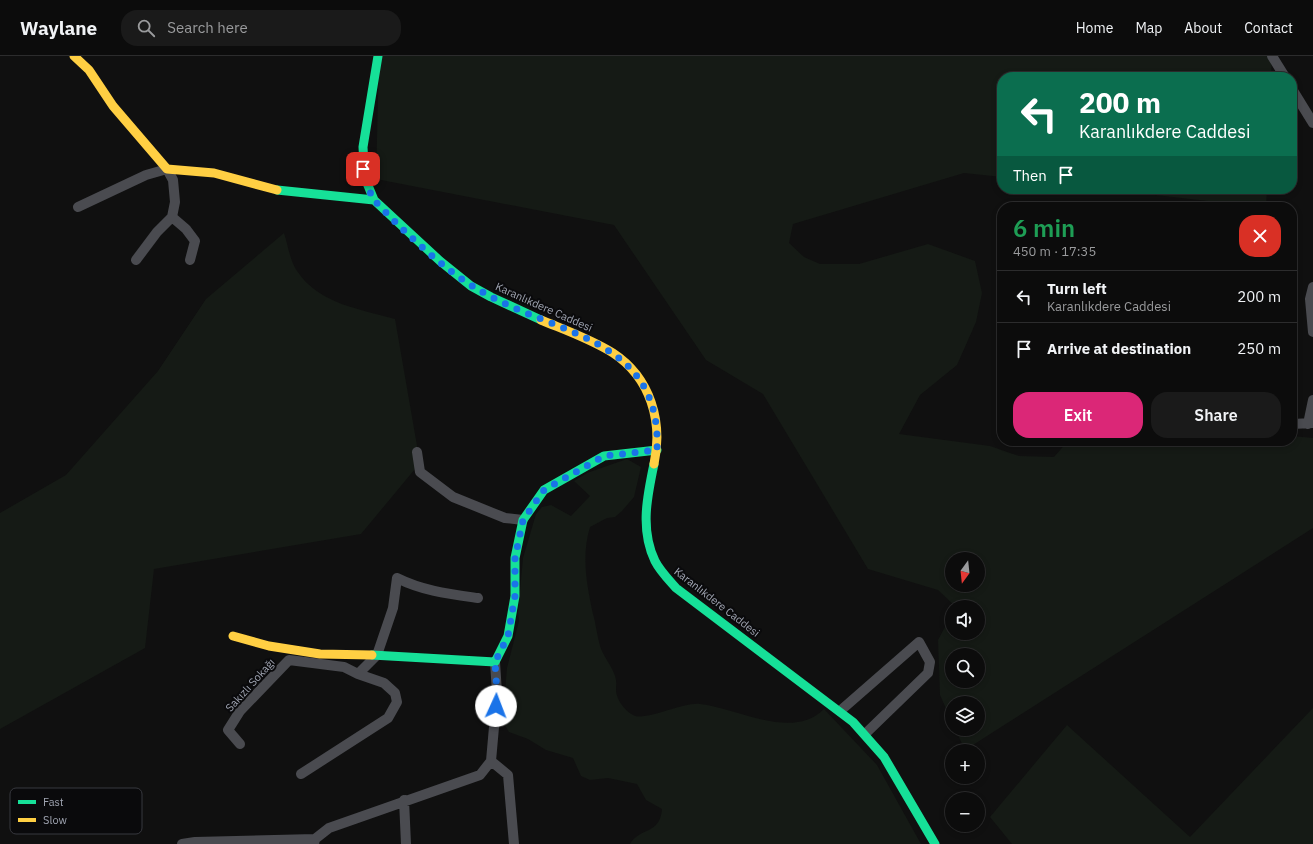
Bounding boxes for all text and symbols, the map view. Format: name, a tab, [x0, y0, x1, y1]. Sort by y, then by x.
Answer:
search box	[121, 10, 401, 46]
text: Waylane	[20, 16, 97, 40]
icon: search	[135, 17, 157, 39]
text: Search here	[167, 18, 248, 37]
text: Home	[1076, 19, 1113, 37]
text: Map	[1135, 19, 1162, 37]
text: About	[1184, 19, 1222, 37]
text: Contact	[1244, 19, 1293, 37]
text: 200 m	[1079, 84, 1161, 121]
icon: left	[1013, 88, 1065, 140]
text: Karanlıkdere Caddesi	[1079, 120, 1251, 143]
pin	[346, 152, 380, 186]
icon: arrive	[352, 158, 374, 180]
icon: arrive	[1055, 164, 1077, 186]
text: Then	[1013, 166, 1047, 185]
text: 6 min	[1013, 212, 1075, 244]
button: close	[1239, 215, 1281, 257]
text: 450 m · 17:35	[1013, 243, 1096, 260]
street label: Karanlıkdere Caddesi	[493, 279, 595, 335]
text: Turn left	[1047, 279, 1107, 298]
icon: left	[1013, 286, 1035, 308]
text: 200 m	[1237, 287, 1281, 306]
text: Karanlıkdere Caddesi	[1047, 298, 1171, 315]
icon: arrive	[1013, 338, 1035, 360]
text: Arrive at destination	[1047, 339, 1191, 358]
text: 250 m	[1237, 339, 1281, 358]
button: Exit	[1013, 392, 1143, 438]
button: Share	[1151, 392, 1281, 438]
north arrow	[945, 552, 985, 592]
map controls	[945, 552, 985, 832]
street label: Karanlıkdere Caddesi	[671, 564, 763, 640]
button: sound	[945, 600, 985, 640]
button: search	[945, 648, 985, 688]
street label: Sakızlı Sokağı	[222, 655, 278, 715]
position arrow	[475, 685, 517, 727]
button: layers	[945, 696, 985, 736]
button: +	[945, 744, 985, 784]
legend	[10, 788, 142, 834]
button: −	[945, 792, 985, 832]
text: Fast	[43, 795, 64, 809]
text: Slow	[43, 813, 67, 827]

